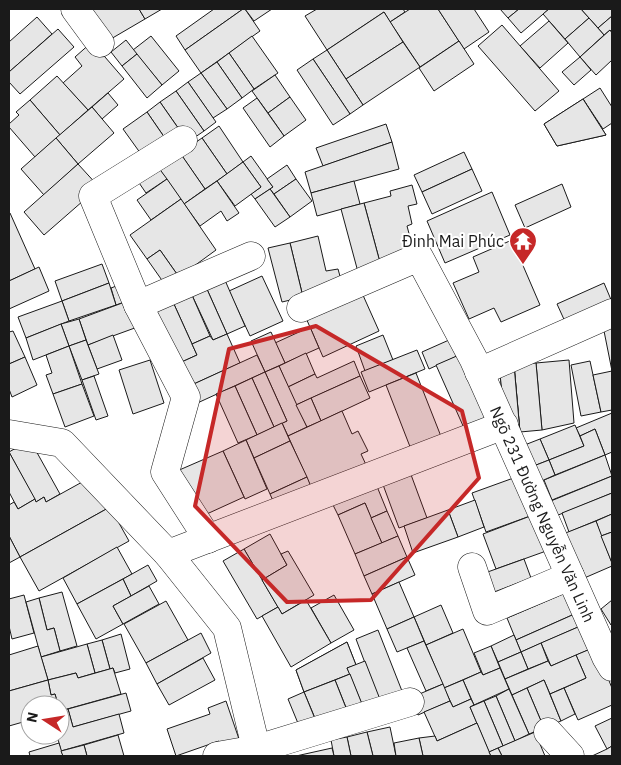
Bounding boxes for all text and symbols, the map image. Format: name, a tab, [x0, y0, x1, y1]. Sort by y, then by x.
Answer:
temple icon: Đinh Mai Phúc	[508, 226, 538, 265]
place label: Đinh Mai Phúc	[402, 231, 504, 251]
street label: Ngõ 231 Đường Nguyễn Văn Linh	[486, 403, 599, 625]
north arrow	[20, 695, 70, 745]
text: N	[22, 710, 42, 724]

